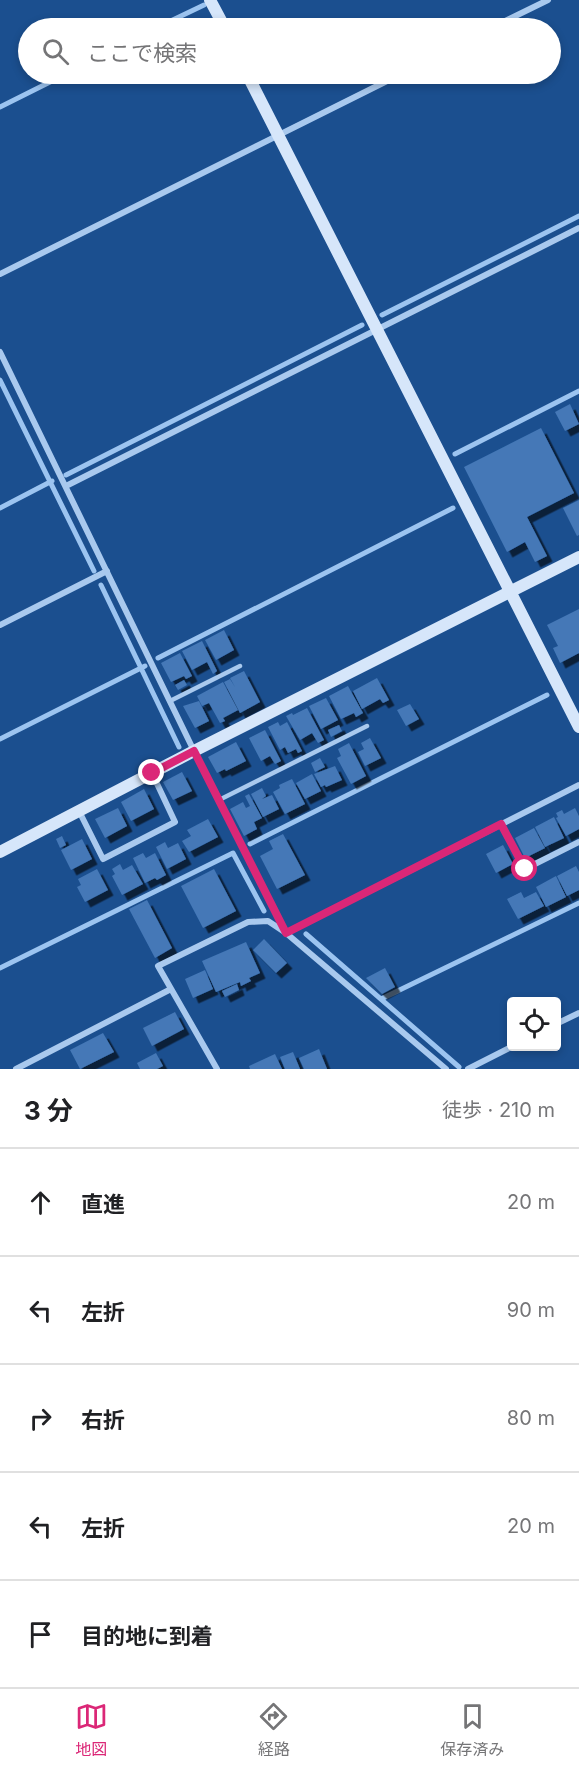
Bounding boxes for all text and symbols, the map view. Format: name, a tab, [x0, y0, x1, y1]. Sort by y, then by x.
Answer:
search box	[18, 18, 561, 84]
icon: search	[39, 35, 72, 68]
text: ここで検索	[87, 40, 197, 66]
route end	[138, 759, 164, 785]
route start	[511, 855, 537, 881]
map controls	[507, 997, 561, 1051]
button: locate	[507, 997, 561, 1051]
text: 3 分	[24, 1095, 73, 1126]
text: 徒歩 · 210 m	[442, 1098, 555, 1122]
icon: ahead	[24, 1186, 57, 1219]
text: 20 m	[507, 1190, 555, 1214]
text: 直進	[81, 1191, 125, 1217]
icon: left	[24, 1294, 57, 1327]
text: 90 m	[507, 1298, 555, 1322]
text: 左折	[81, 1299, 125, 1325]
icon: right	[24, 1402, 57, 1435]
text: 80 m	[507, 1406, 555, 1430]
text: 右折	[81, 1407, 125, 1433]
icon: left	[24, 1510, 57, 1543]
text: 20 m	[507, 1514, 555, 1538]
text: 左折	[81, 1515, 125, 1541]
icon: arrive	[24, 1618, 57, 1651]
text: 目的地に到着	[81, 1623, 213, 1649]
tab: 地図	[75, 1700, 108, 1760]
tab: 経路	[257, 1700, 290, 1760]
tab: 保存済み	[440, 1700, 504, 1760]

